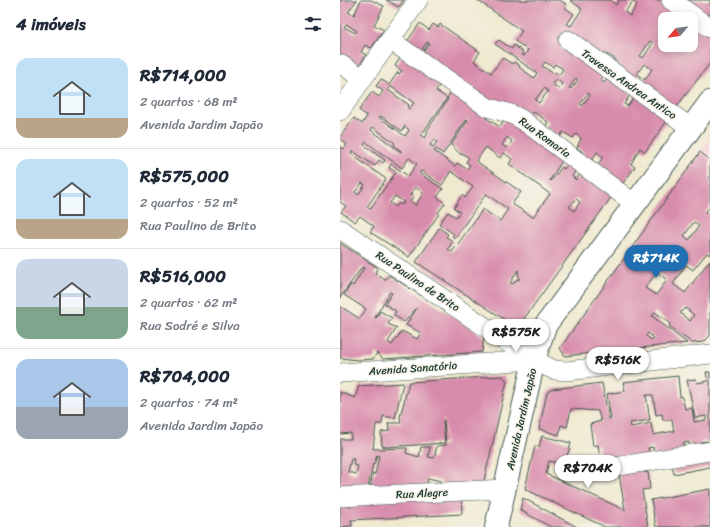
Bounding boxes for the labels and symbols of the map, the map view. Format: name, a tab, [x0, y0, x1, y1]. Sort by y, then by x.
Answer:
north arrow	[658, 12, 698, 52]
street label: Travessa Andrea Antico	[577, 44, 681, 125]
street label: Rua Romaria	[515, 112, 575, 163]
pin: R$714K	[623, 245, 689, 279]
street label: Rua Paulino de Brito	[372, 246, 464, 317]
pin: R$575K	[483, 319, 549, 353]
pin: R$516K	[585, 347, 651, 381]
street label: Avenida Sanatório	[367, 356, 458, 381]
street label: Avenida Jardim Japão	[500, 366, 543, 473]
pin: R$704K	[555, 455, 621, 489]
street label: Rua Alegre	[395, 483, 449, 504]

